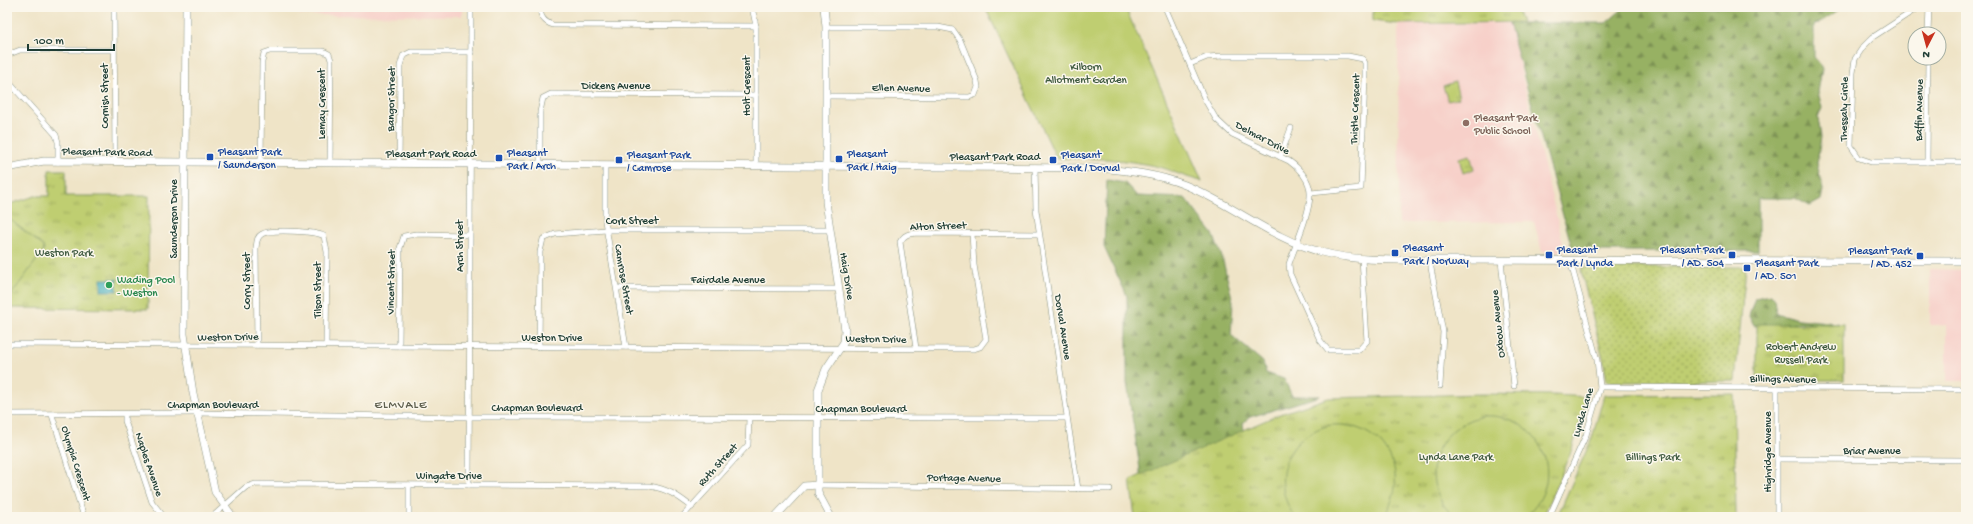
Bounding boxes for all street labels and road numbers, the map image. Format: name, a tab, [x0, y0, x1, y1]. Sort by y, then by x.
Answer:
street label: Holt Crescent	[742, 54, 754, 116]
street label: Cornish Street	[100, 62, 112, 129]
street label: Bangor Street	[385, 65, 399, 133]
street label: Lemay Crescent	[317, 67, 329, 139]
street label: Thistle Crescent	[1349, 72, 1363, 146]
street label: Thessaly Circle	[1838, 76, 1852, 142]
street label: Baffin Avenue	[1912, 79, 1927, 142]
street label: Dickens Avenue	[581, 81, 651, 93]
street label: Ellen Avenue	[872, 82, 931, 96]
street label: Delmar Drive	[1232, 119, 1291, 158]
street label: Pleasant Park Road	[61, 146, 154, 160]
street label: Pleasant Park Road	[385, 149, 478, 161]
street label: Pleasant Park Road	[949, 152, 1042, 164]
street label: Saunderson Drive	[169, 179, 181, 259]
street label: Cork Street	[606, 216, 660, 228]
street label: Arch Street	[455, 219, 467, 272]
street label: Alton Street	[910, 220, 968, 234]
street label: Camrose Street	[611, 243, 635, 317]
street label: Vincent Street	[385, 248, 399, 316]
street label: Corry Street	[242, 251, 254, 309]
street label: Haig Drive	[836, 252, 856, 301]
street label: Tilson Street	[313, 261, 325, 319]
street label: Fairdale Avenue	[690, 275, 766, 287]
street label: Oxbow Avenue	[1489, 289, 1509, 358]
street label: Dorval Avenue	[1051, 293, 1073, 361]
street label: Weston Drive	[197, 331, 259, 345]
street label: Weston Drive	[521, 333, 583, 345]
street label: Weston Drive	[845, 333, 907, 347]
street label: Billings Avenue	[1749, 373, 1817, 387]
street label: Lynda Lane	[1571, 386, 1597, 439]
street label: Chapman Boulevard	[167, 400, 260, 412]
street label: Chapman Boulevard	[491, 403, 584, 415]
street label: Chapman Boulevard	[815, 404, 908, 416]
street label: Highridge Avenue	[1763, 411, 1775, 493]
street label: Olympia Crescent	[58, 425, 93, 504]
street label: Naples Avenue	[132, 431, 165, 498]
street label: Ruth Street	[696, 440, 742, 489]
street label: Briar Avenue	[1842, 446, 1901, 458]
street label: Wingate Drive	[416, 471, 482, 483]
street label: Portage Avenue	[926, 472, 1001, 486]

